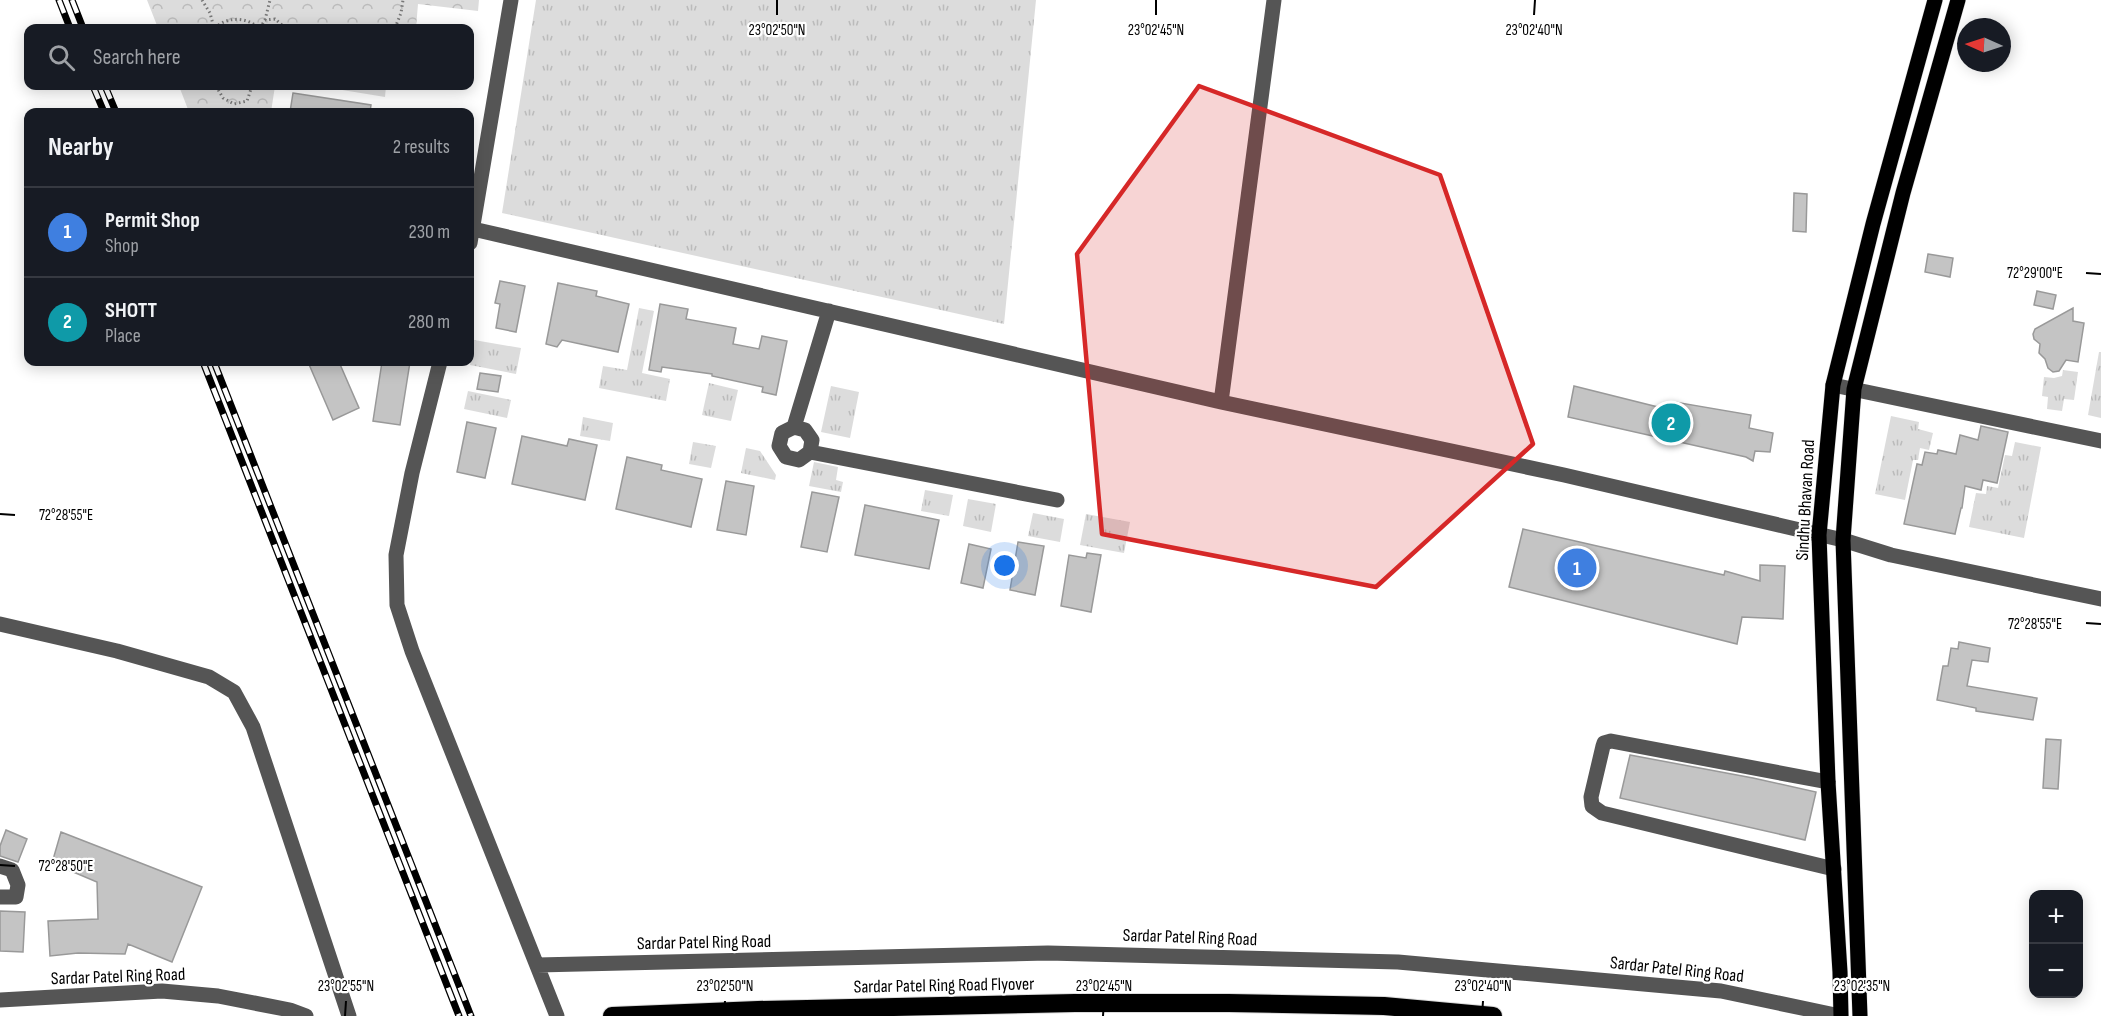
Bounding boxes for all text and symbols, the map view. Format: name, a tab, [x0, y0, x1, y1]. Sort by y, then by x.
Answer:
north arrow	[1957, 18, 2011, 72]
text: 23°02'50"N	[749, 21, 805, 40]
text: 23°02'45"N	[1128, 21, 1184, 40]
text: 23°02'40"N	[1505, 21, 1563, 40]
search box	[24, 24, 474, 90]
icon: search	[45, 41, 78, 74]
text: Search here	[93, 44, 180, 71]
text: Nearby	[48, 132, 114, 163]
text: 2 results	[393, 135, 450, 159]
text: Permit Shop	[105, 207, 200, 234]
text: 1	[64, 220, 71, 244]
text: 230 m	[408, 220, 450, 244]
text: Shop	[105, 234, 139, 258]
text: 72°29'00"E	[2007, 264, 2063, 283]
text: SHOTT	[105, 297, 157, 324]
text: 2	[63, 310, 72, 334]
text: 280 m	[408, 310, 450, 334]
text: Place	[105, 324, 141, 348]
pin: 2	[1652, 400, 1690, 446]
street label: Sindhu Bhavan Road	[1792, 439, 1819, 561]
text: 72°28'55"E	[39, 506, 93, 525]
pin: 1	[1558, 546, 1596, 590]
your location	[990, 551, 1019, 580]
text: 72°28'55"E	[2008, 615, 2062, 634]
text: 72°28'50"E	[39, 857, 93, 876]
map controls	[2029, 890, 2083, 998]
button: +	[2029, 890, 2083, 944]
street label: Sardar Patel Ring Road	[1122, 925, 1258, 950]
street label: Sardar Patel Ring Road	[637, 931, 771, 954]
button: −	[2029, 944, 2083, 998]
street label: Sardar Patel Ring Road	[1609, 952, 1745, 987]
street label: Sardar Patel Ring Road	[50, 964, 186, 989]
street label: Sardar Patel Ring Road Flyover	[853, 973, 1035, 998]
text: 23°02'55"N	[318, 977, 374, 996]
text: 23°02'50"N	[697, 977, 753, 996]
text: 23°02'45"N	[1076, 977, 1132, 996]
text: 23°02'40"N	[1454, 977, 1512, 996]
text: 23°02'35"N	[1834, 977, 1890, 996]

